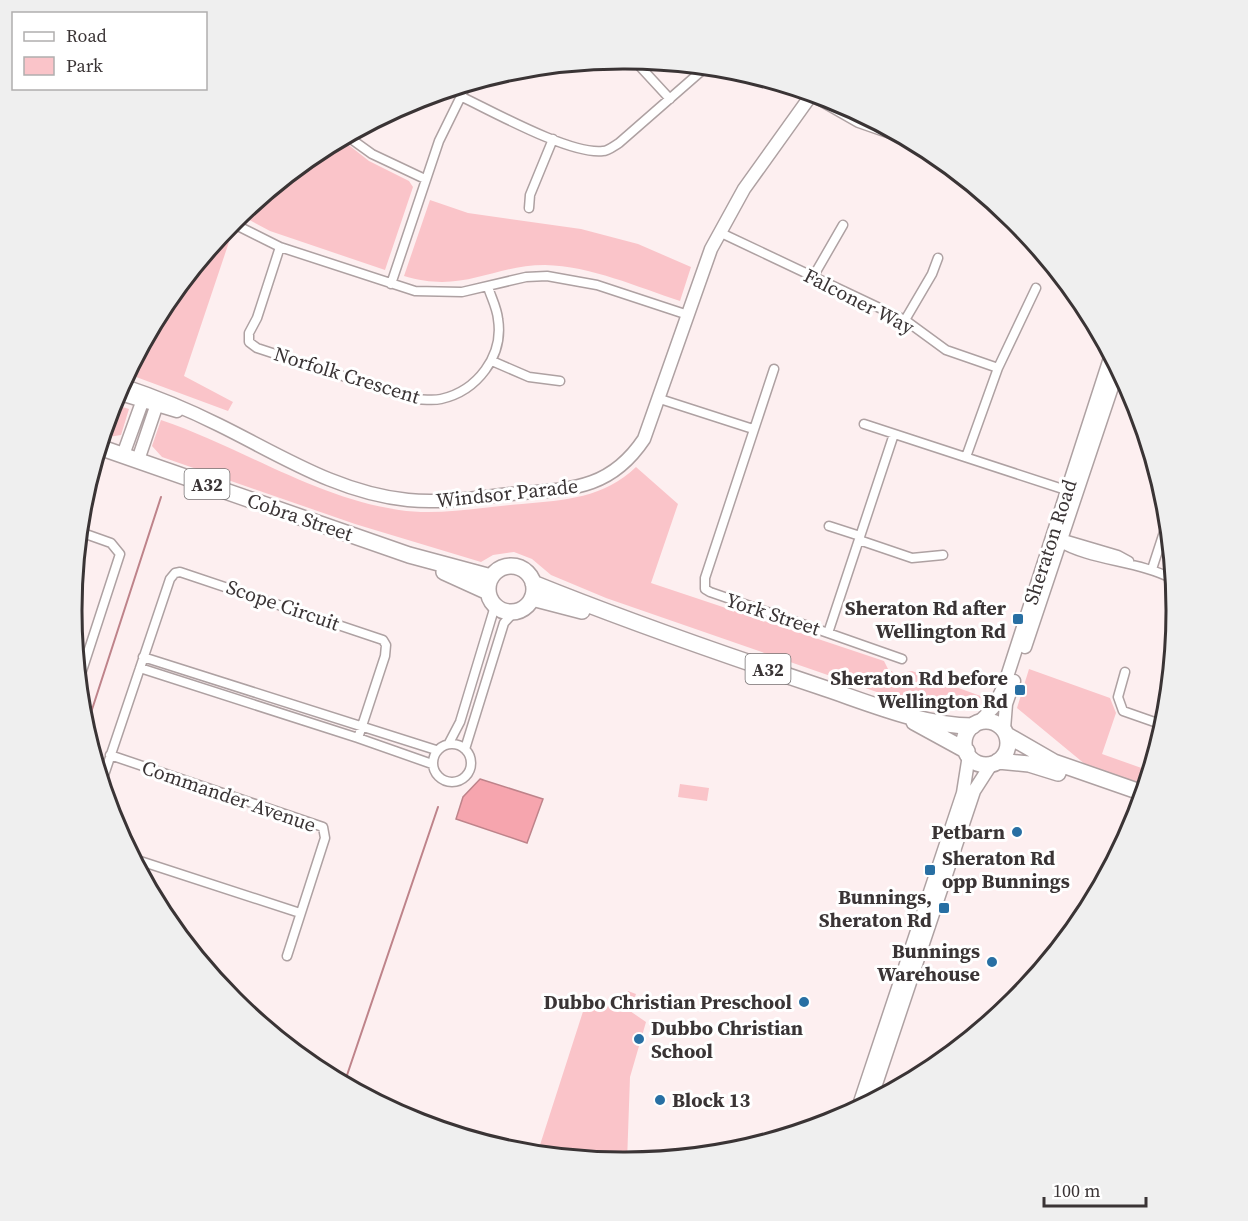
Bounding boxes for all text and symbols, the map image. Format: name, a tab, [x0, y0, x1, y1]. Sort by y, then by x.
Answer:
legend	[12, 12, 207, 90]
text: Road	[66, 23, 107, 48]
text: Park	[66, 53, 103, 78]
street label: Falconer Way	[799, 261, 920, 341]
street label: Norfolk Crescent	[271, 339, 424, 411]
road number: A32	[184, 469, 230, 499]
street label: Windsor Parade	[435, 472, 579, 514]
street label: Sheraton Road	[1017, 475, 1084, 608]
street label: Cobra Street	[244, 486, 357, 548]
street label: Scope Circuit	[223, 573, 344, 638]
street label: York Street	[722, 586, 824, 643]
place label: Sheraton Rd after Wellington Rd	[845, 594, 1007, 645]
marker: Sheraton Rd after Wellington Rd	[1011, 612, 1025, 626]
road number: A32	[746, 654, 790, 684]
place label: Sheraton Rd before Wellington Rd	[830, 664, 1008, 715]
marker: Sheraton Rd before Wellington Rd	[1013, 683, 1027, 697]
street label: Commander Avenue	[138, 753, 320, 839]
place label: Petbarn	[931, 818, 1005, 846]
marker: Petbarn	[1010, 825, 1024, 839]
place label: Sheraton Rd opp Bunnings	[942, 844, 1070, 895]
marker: Sheraton Rd opp Bunnings	[923, 863, 937, 877]
place label: Bunnings, Sheraton Rd	[819, 883, 932, 934]
marker: Bunnings, Sheraton Rd	[937, 901, 951, 915]
place label: Bunnings Warehouse	[877, 937, 980, 988]
marker: Bunnings Warehouse	[985, 955, 999, 969]
place label: Dubbo Christian Preschool	[544, 988, 792, 1016]
marker: Dubbo Christian Preschool	[797, 995, 811, 1009]
place label: Dubbo Christian School	[651, 1014, 803, 1065]
marker: Dubbo Christian School	[632, 1032, 646, 1046]
place label: Block 13	[672, 1086, 751, 1114]
marker: Block 13	[653, 1093, 667, 1107]
scale bar	[1044, 1170, 1146, 1208]
text: 100 m	[1053, 1178, 1100, 1203]

